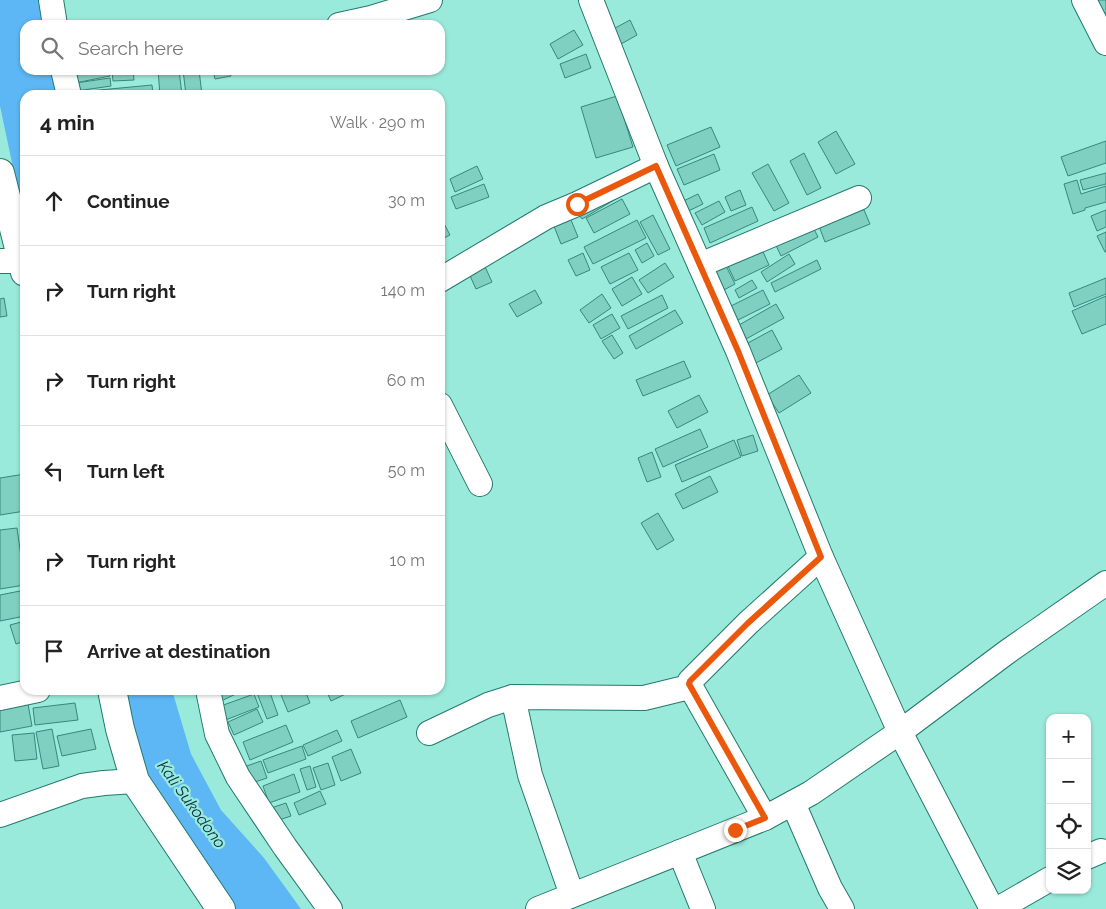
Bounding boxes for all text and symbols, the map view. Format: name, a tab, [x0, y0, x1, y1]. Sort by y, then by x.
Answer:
search box	[20, 20, 445, 75]
icon: search	[38, 34, 66, 62]
text: Search here	[78, 37, 184, 59]
text: 4 min	[40, 110, 95, 135]
text: Walk · 290 m	[330, 113, 425, 132]
icon: ahead	[40, 187, 68, 215]
text: Continue	[87, 190, 170, 212]
text: 30 m	[388, 191, 425, 210]
route start	[566, 193, 589, 216]
icon: right	[40, 277, 68, 305]
text: Turn right	[87, 280, 176, 302]
text: 140 m	[381, 281, 425, 300]
icon: right	[40, 367, 68, 395]
text: Turn right	[87, 370, 176, 392]
text: 60 m	[387, 371, 425, 390]
icon: left	[40, 457, 68, 485]
text: Turn left	[87, 460, 164, 482]
text: 50 m	[388, 461, 425, 480]
icon: right	[40, 547, 68, 575]
text: Turn right	[87, 550, 176, 572]
text: 10 m	[390, 551, 425, 570]
icon: arrive	[40, 637, 68, 665]
text: Arrive at destination	[87, 640, 271, 662]
map controls	[1046, 714, 1091, 894]
button: +	[1046, 714, 1091, 759]
water label: Kali Sukodono	[154, 757, 230, 852]
button: −	[1046, 759, 1091, 804]
button: locate	[1046, 804, 1091, 849]
route end	[724, 819, 747, 842]
button: layers	[1046, 849, 1091, 894]

